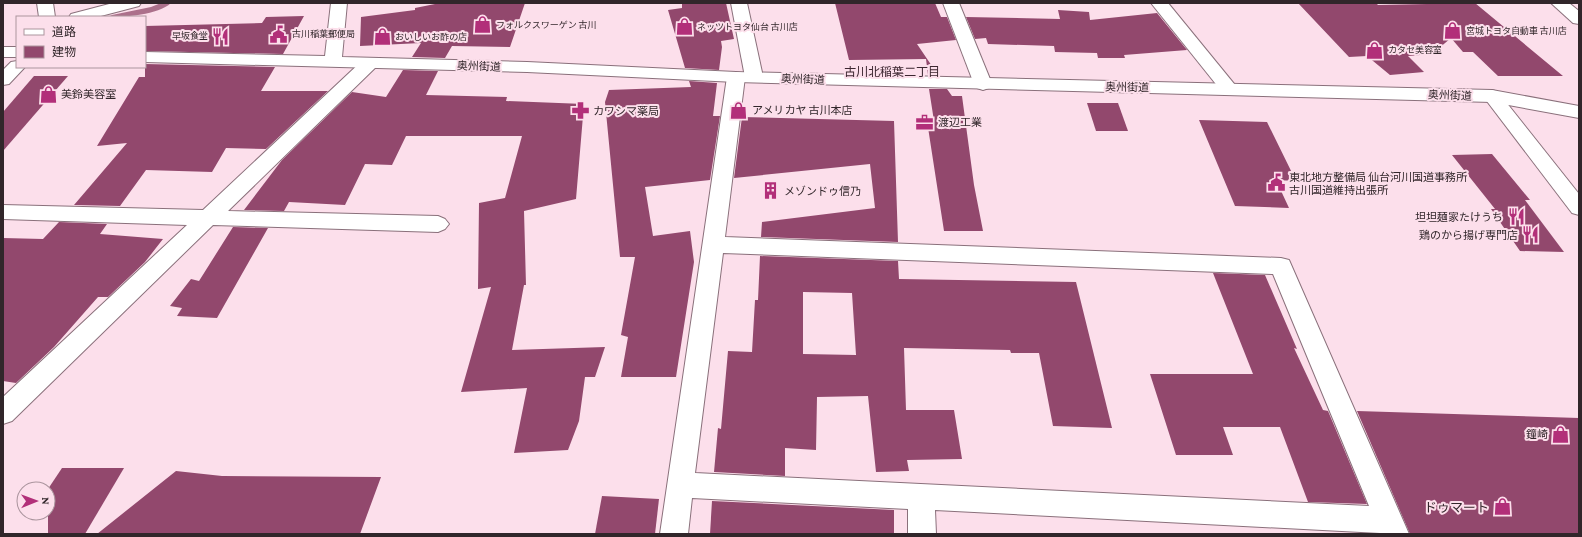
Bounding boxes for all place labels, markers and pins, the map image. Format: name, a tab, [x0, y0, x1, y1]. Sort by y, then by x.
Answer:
shop icon: フォルクスワーゲン 古川	[473, 15, 493, 35]
shop icon: ネッツトヨタ仙台 古川店	[674, 17, 694, 37]
place label: フォルクスワーゲン 古川	[496, 20, 596, 30]
shop icon: 宮城トヨタ自動車 古川店	[1443, 21, 1463, 41]
place label: ネッツトヨタ仙台 古川店	[697, 22, 798, 32]
public building icon: 古川稲葉郵便局	[269, 24, 289, 44]
restaurant icon: 早坂食堂	[211, 26, 231, 46]
place label: 宮城トヨタ自動車 古川店	[1466, 26, 1567, 36]
shop icon: おいしいお酢の店	[372, 27, 392, 47]
place label: 古川稲葉郵便局	[292, 29, 355, 39]
place label: 早坂食堂	[172, 31, 208, 41]
place label: おいしいお酢の店	[395, 32, 467, 42]
shop icon: カタセ美容室	[1365, 40, 1385, 60]
place label: カタセ美容室	[1388, 45, 1442, 55]
shop icon: 美鈴美容室	[38, 84, 58, 104]
place label: 美鈴美容室	[61, 88, 116, 100]
shop icon: アメリカヤ 古川本店	[729, 100, 749, 120]
pharmacy icon: カワシマ薬局	[570, 101, 590, 121]
place label: アメリカヤ 古川本店	[752, 104, 853, 116]
place label: カワシマ薬局	[593, 105, 659, 117]
office icon: 渡辺工業	[915, 112, 935, 132]
place label: 渡辺工業	[938, 116, 982, 128]
place label: 東北地方整備局 仙台河川国道事務所 古川国道維持出張所	[1289, 171, 1468, 196]
public building icon: 東北地方整備局 仙台河川国道事務所 古川国道維持出張所	[1266, 173, 1286, 193]
building icon: メゾンドゥ信乃	[761, 181, 781, 201]
place label: メゾンドゥ信乃	[784, 185, 861, 197]
restaurant icon: 坦坦麺家たけうち	[1506, 207, 1526, 227]
place label: 坦坦麺家たけうち	[1415, 211, 1503, 223]
restaurant icon: 鶏のから揚げ専門店	[1521, 225, 1541, 245]
place label: 鶏のから揚げ専門店	[1419, 229, 1518, 241]
shop icon: 鐘崎	[1551, 424, 1571, 444]
place label: 鐘崎	[1526, 428, 1548, 440]
shop icon: ドゥマート	[1492, 497, 1512, 517]
place label: ドゥマート	[1424, 500, 1489, 515]

